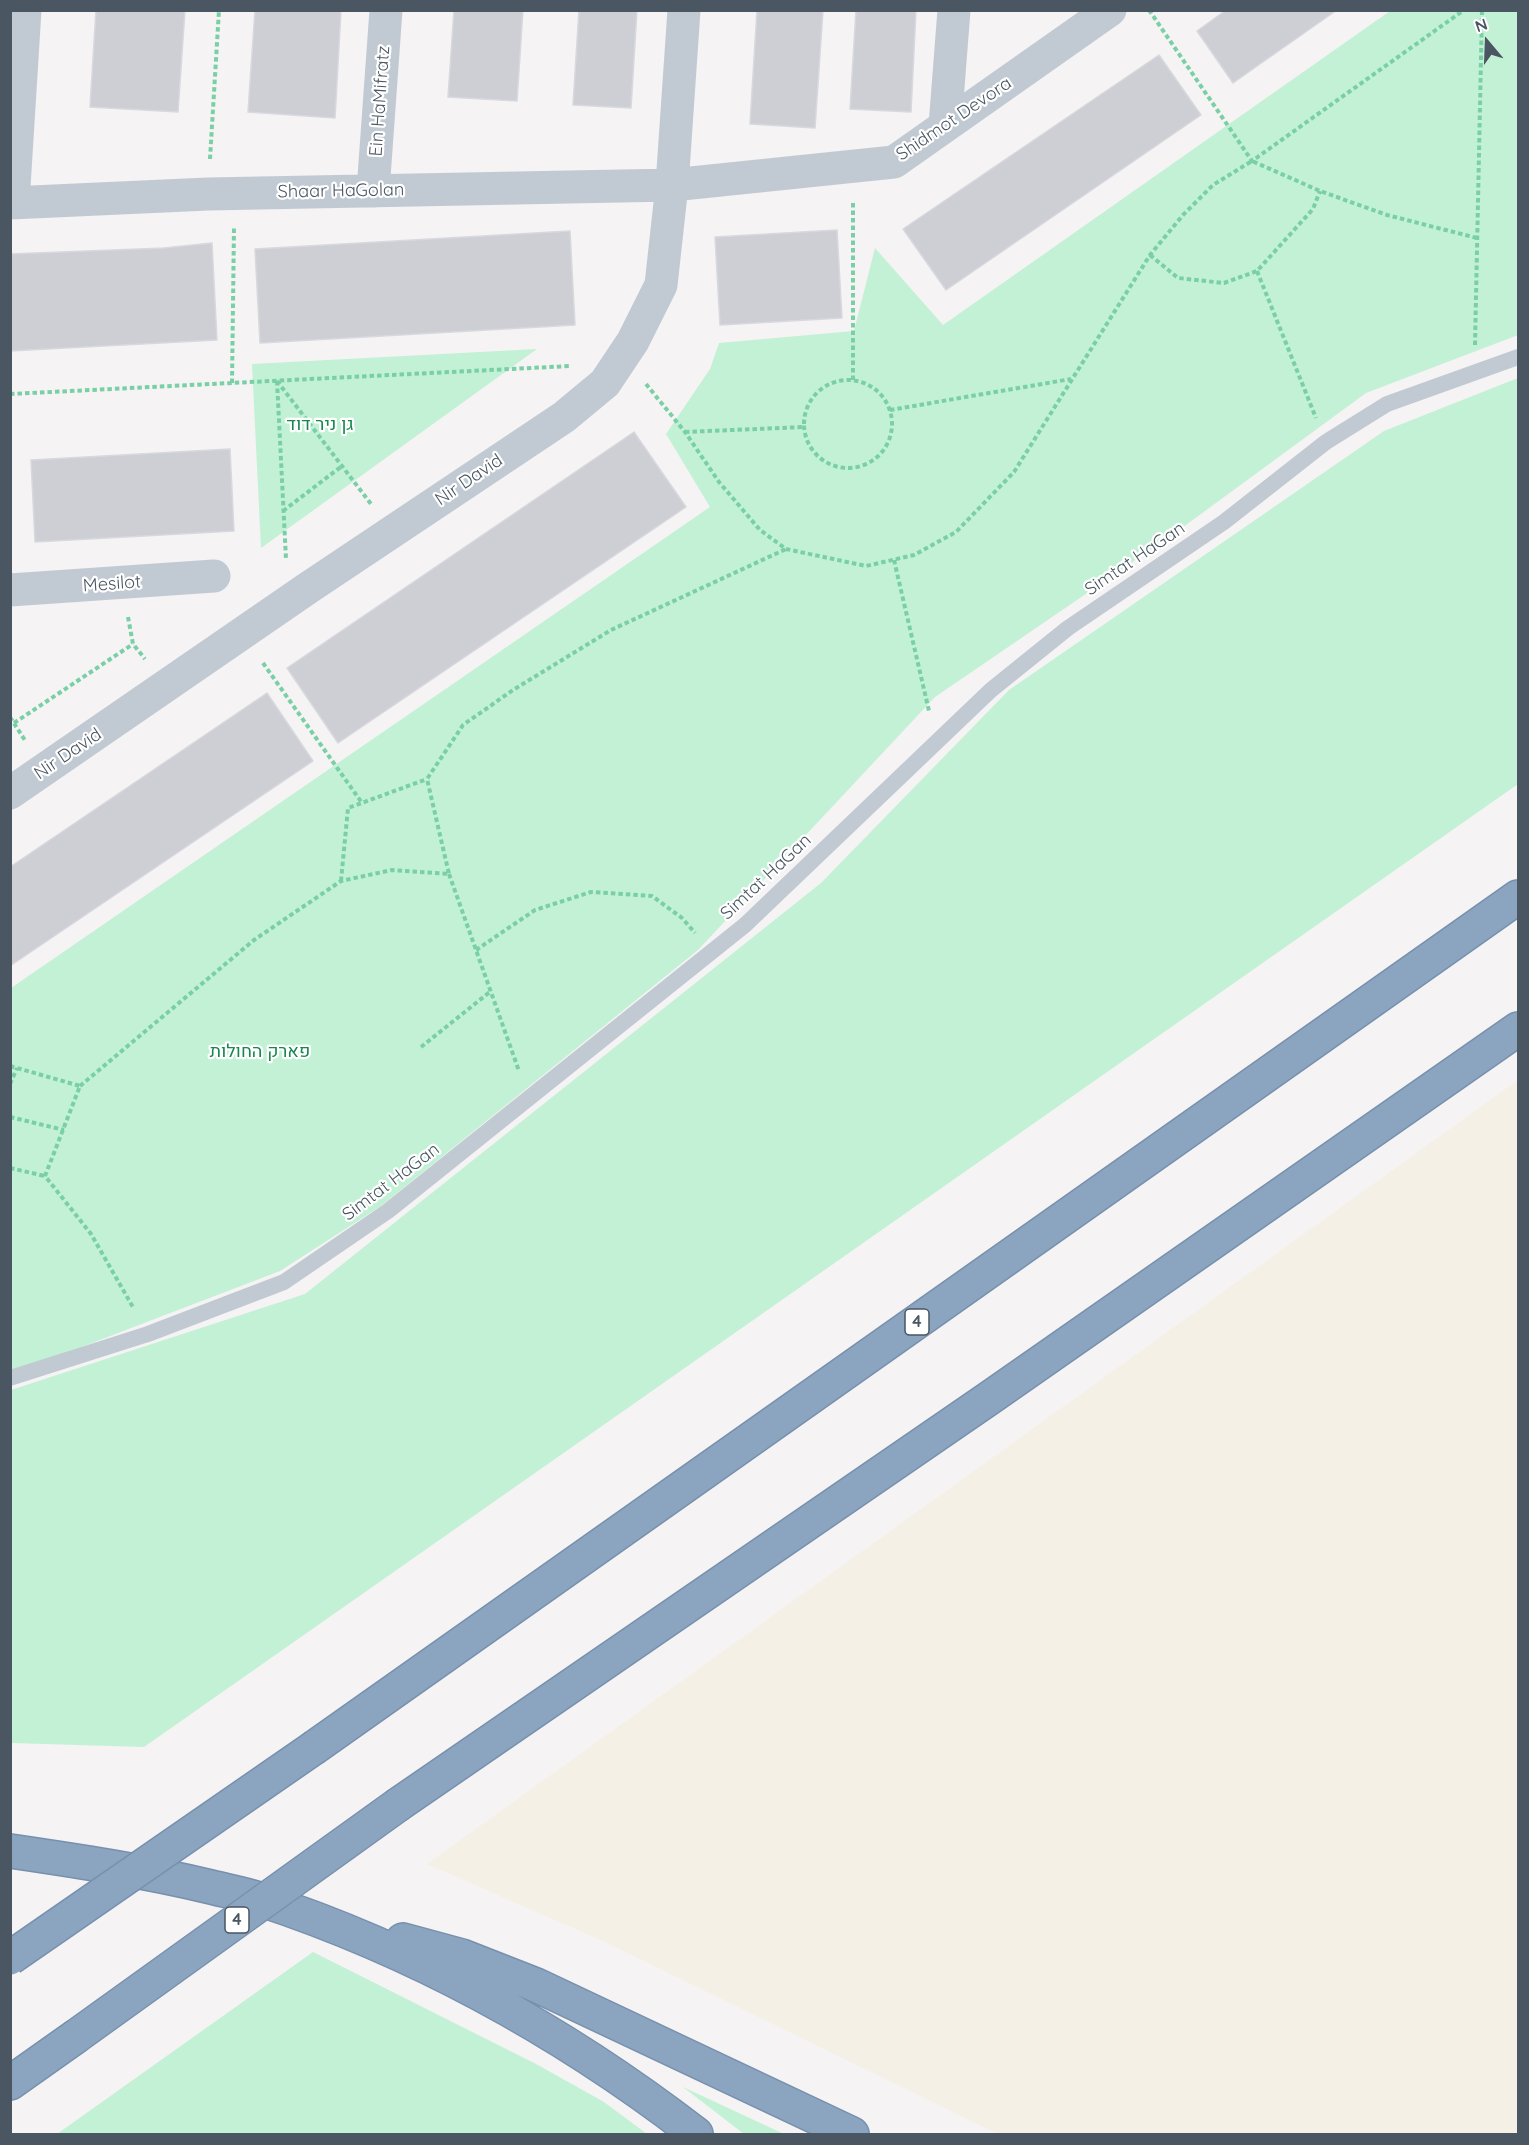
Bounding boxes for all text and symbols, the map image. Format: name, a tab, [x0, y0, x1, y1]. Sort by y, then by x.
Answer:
north arrow	[1457, 12, 1517, 72]
text: N	[1472, 14, 1490, 36]
street label: Ein HaMifratz	[365, 45, 395, 157]
street label: Shidmot Devora	[892, 72, 1016, 166]
street label: Shaar HaGolan	[278, 179, 404, 203]
park label: גן ניר דוד	[287, 414, 353, 436]
street label: Nir David	[431, 450, 507, 510]
street label: Simtat HaGan	[1081, 518, 1189, 600]
street label: Mesilot	[82, 571, 142, 597]
street label: Nir David	[30, 724, 106, 784]
street label: Simtat HaGan	[716, 830, 816, 924]
park label: פארק החולות	[210, 1041, 310, 1063]
street label: Simtat HaGan	[338, 1138, 444, 1226]
road number: 4	[905, 1309, 929, 1335]
road number: 4	[225, 1907, 249, 1933]

